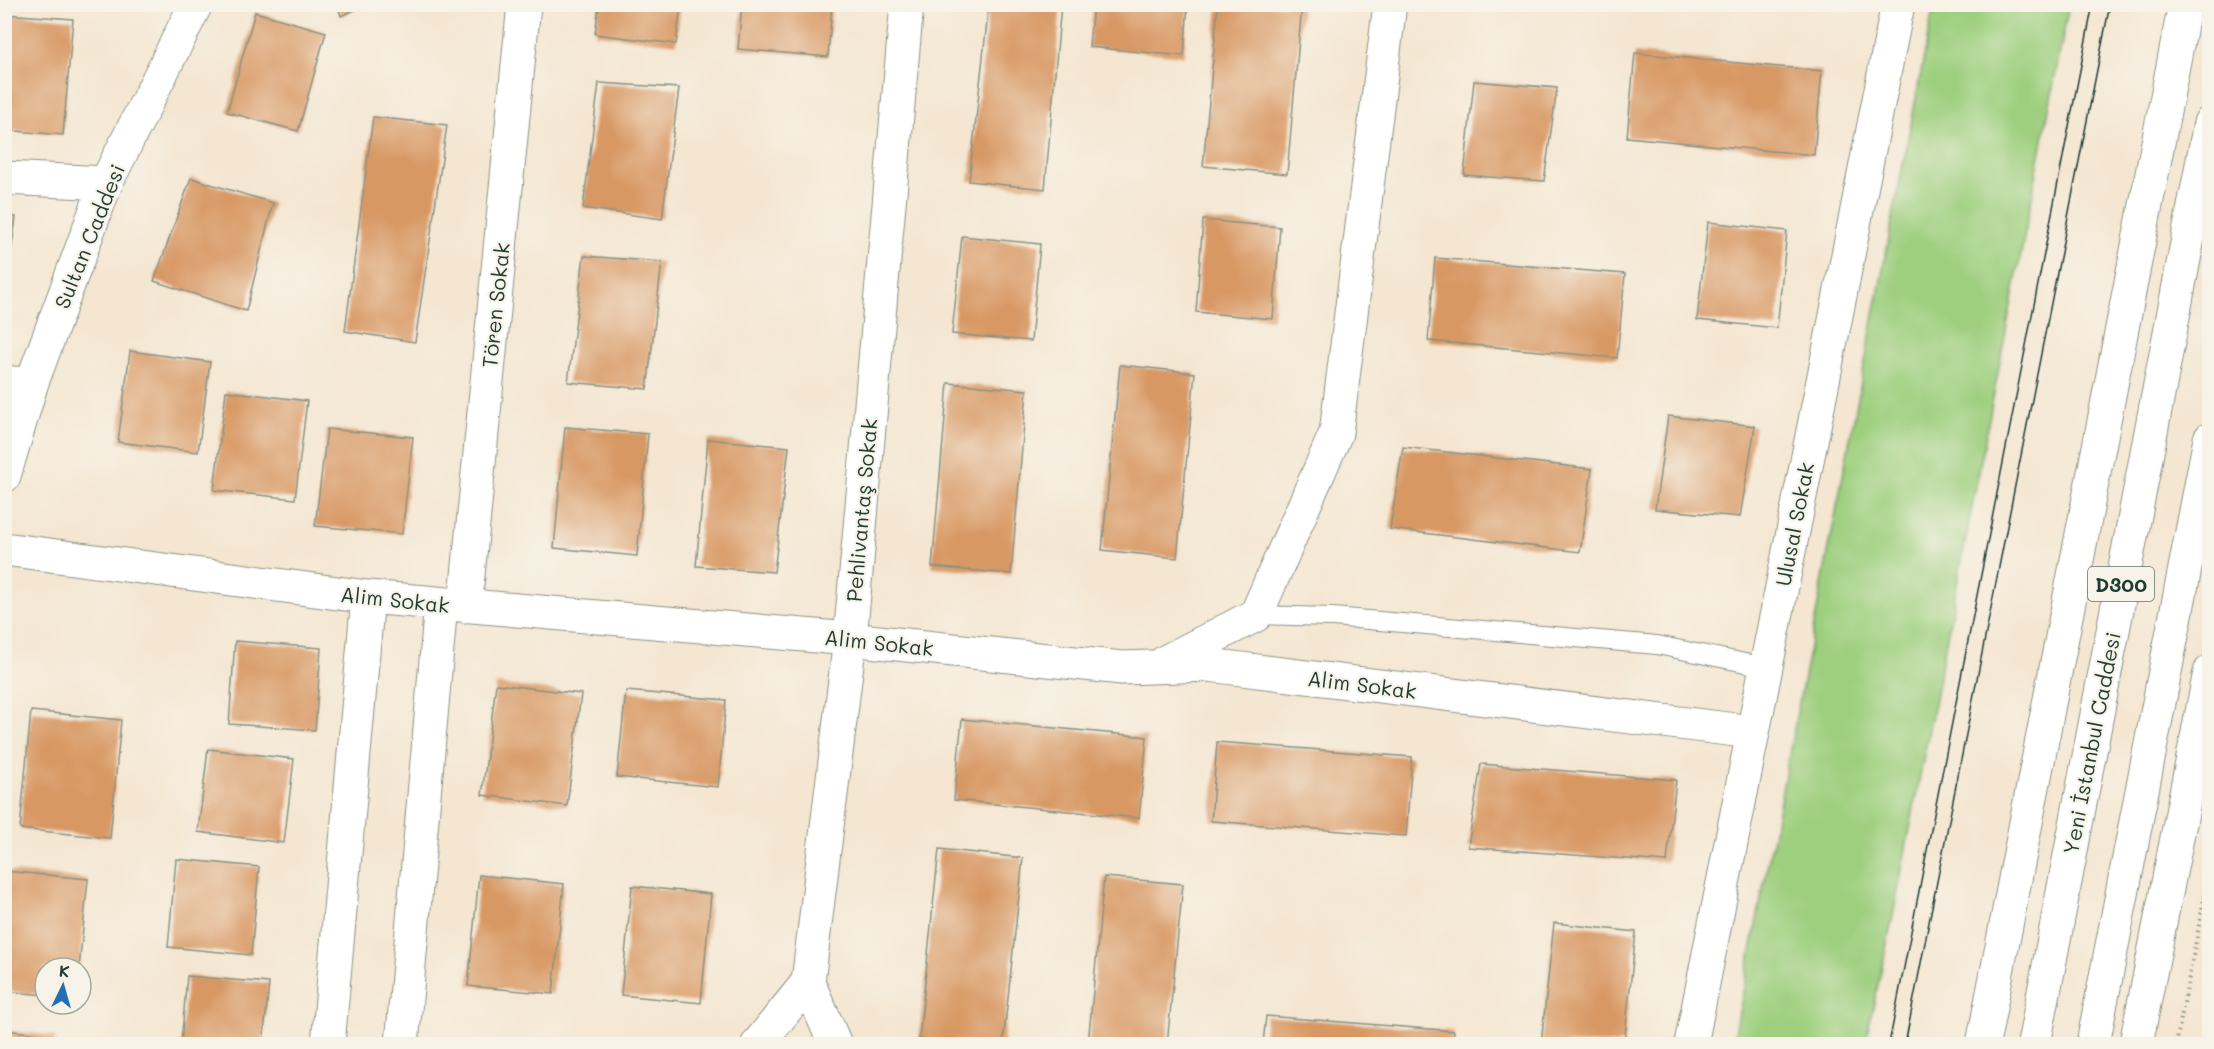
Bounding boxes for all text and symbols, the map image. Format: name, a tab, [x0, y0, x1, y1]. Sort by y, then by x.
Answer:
street label: Sultan Caddesi	[48, 160, 130, 312]
street label: Tören Sokak	[475, 241, 515, 369]
street label: Pehlivantaş Sokak	[840, 417, 882, 603]
street label: Ulusal Sokak	[1769, 460, 1819, 588]
road number: D300	[2088, 567, 2154, 601]
street label: Alim Sokak	[339, 580, 451, 618]
street label: Alim Sokak	[823, 623, 935, 661]
street label: Yeni İstanbul Caddesi	[2056, 629, 2126, 857]
street label: Alim Sokak	[1306, 664, 1418, 704]
north arrow	[33, 956, 93, 1016]
text: K	[58, 960, 71, 981]

